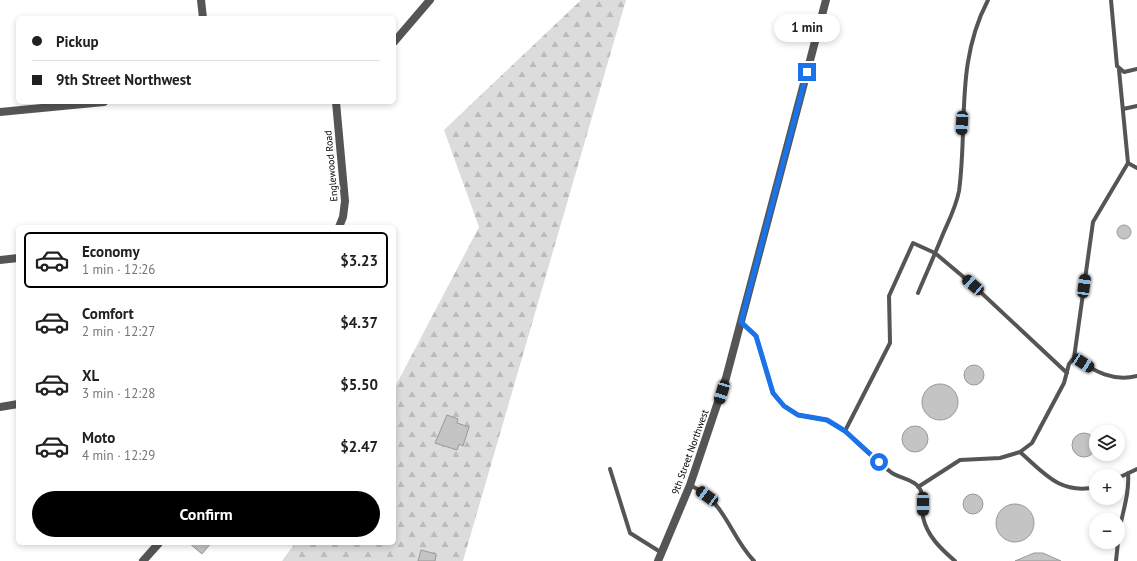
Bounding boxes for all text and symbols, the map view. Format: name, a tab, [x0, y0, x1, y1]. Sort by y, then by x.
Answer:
callout: 1 min	[774, 14, 840, 42]
text: 1 min	[791, 19, 823, 36]
text: Pickup	[56, 32, 99, 51]
route end	[798, 63, 816, 81]
text: 9th Street Northwest	[56, 70, 191, 89]
car	[955, 111, 969, 135]
street label: Englewood Road	[321, 130, 341, 202]
icon: car	[34, 242, 70, 278]
text: Economy	[82, 242, 140, 261]
text: $3.23	[340, 251, 378, 270]
text: 1 min · 12:26	[82, 261, 155, 278]
car	[960, 273, 986, 297]
car	[1076, 273, 1092, 299]
icon: car	[34, 304, 70, 340]
text: Comfort	[82, 304, 134, 323]
text: $4.37	[340, 313, 378, 332]
text: 2 min · 12:27	[82, 323, 155, 340]
car	[1070, 351, 1096, 375]
icon: car	[34, 366, 70, 402]
text: XL	[82, 366, 99, 385]
text: $5.50	[340, 375, 378, 394]
car	[713, 379, 731, 405]
text: 3 min · 12:28	[82, 385, 155, 402]
street label: 9th Street Northwest	[669, 407, 712, 496]
map controls	[1089, 425, 1125, 549]
button: layers	[1089, 425, 1125, 461]
icon: car	[34, 428, 70, 464]
text: Moto	[82, 428, 115, 447]
text: $2.47	[340, 437, 378, 456]
text: 4 min · 12:29	[82, 447, 155, 464]
route start	[870, 453, 888, 471]
button: +	[1089, 469, 1125, 505]
car	[694, 484, 720, 508]
button: Confirm	[32, 491, 380, 537]
car	[917, 492, 929, 516]
button: −	[1089, 513, 1125, 549]

